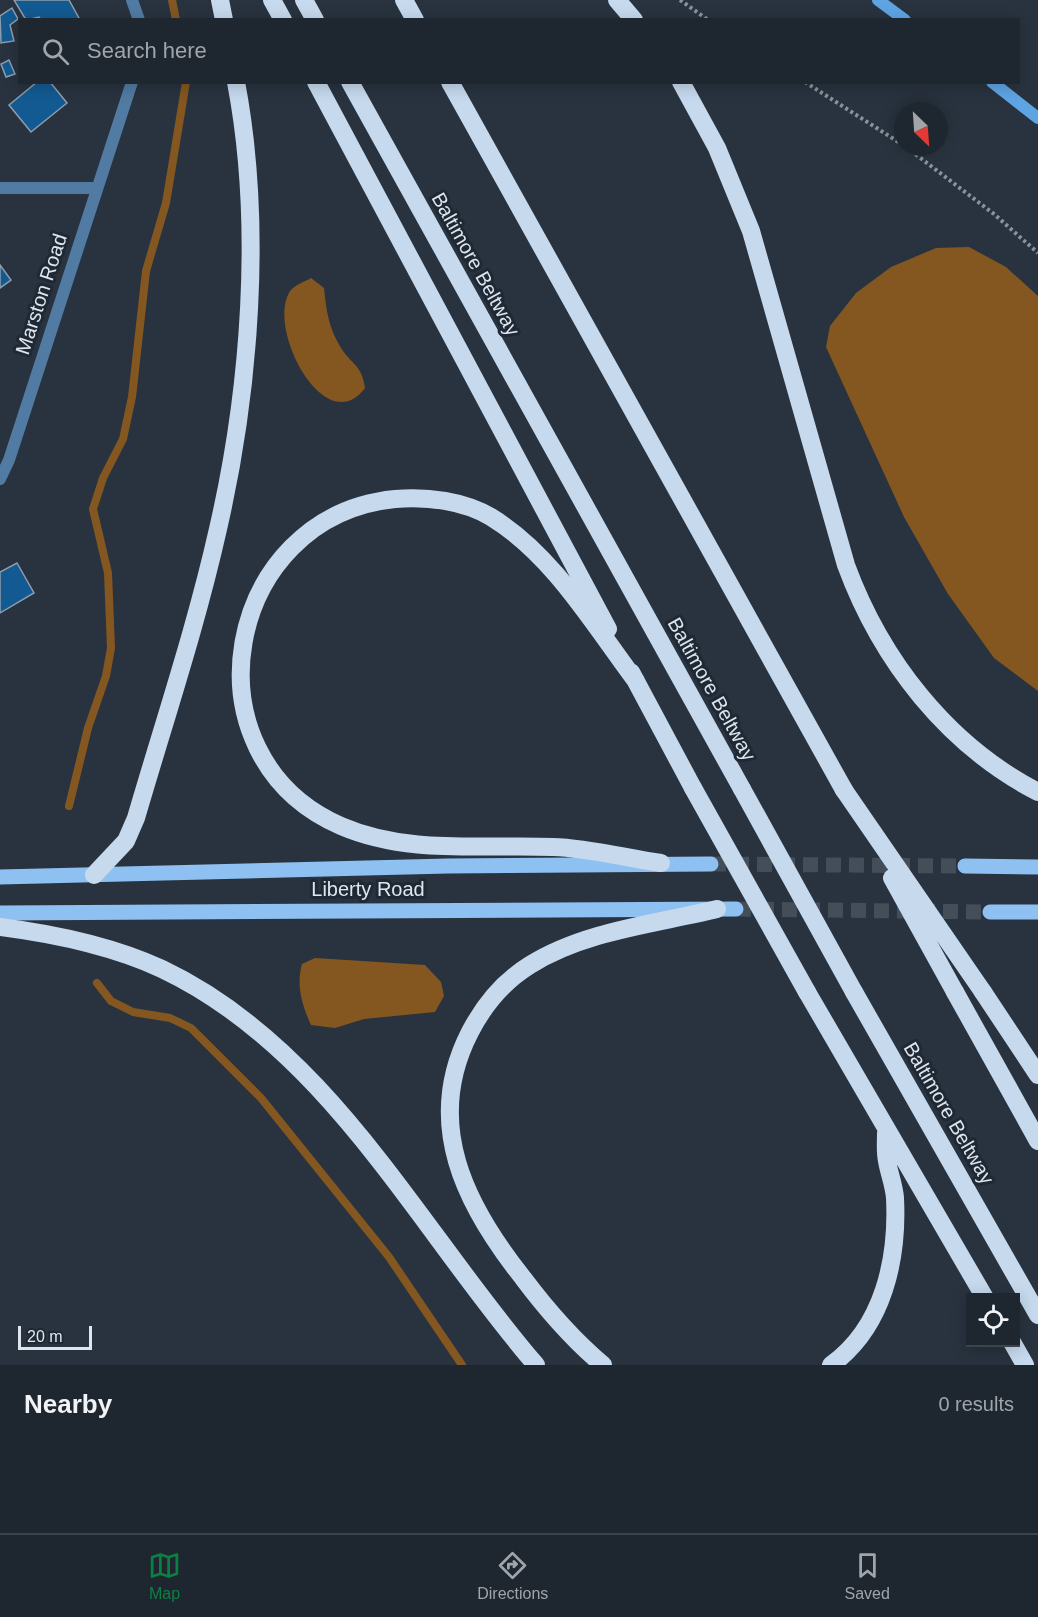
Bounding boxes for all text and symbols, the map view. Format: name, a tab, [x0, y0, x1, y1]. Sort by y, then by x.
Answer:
search box	[18, 18, 1020, 84]
icon: search	[39, 35, 72, 68]
text: Search here	[87, 38, 207, 63]
north arrow	[894, 102, 948, 156]
street label: Baltimore Beltway	[428, 189, 524, 339]
street label: Marston Road	[11, 231, 71, 357]
street label: Baltimore Beltway	[664, 614, 760, 764]
street label: Liberty Road	[311, 878, 425, 900]
street label: Baltimore Beltway	[899, 1038, 999, 1188]
map controls	[966, 1293, 1020, 1347]
button: locate	[966, 1293, 1020, 1347]
scale bar	[18, 1323, 92, 1350]
text: 20 m	[27, 1328, 63, 1345]
text: Nearby	[24, 1389, 112, 1419]
text: 0 results	[938, 1393, 1014, 1415]
tab: Map	[148, 1549, 181, 1603]
tab: Directions	[477, 1549, 548, 1603]
tab: Saved	[845, 1549, 890, 1603]

